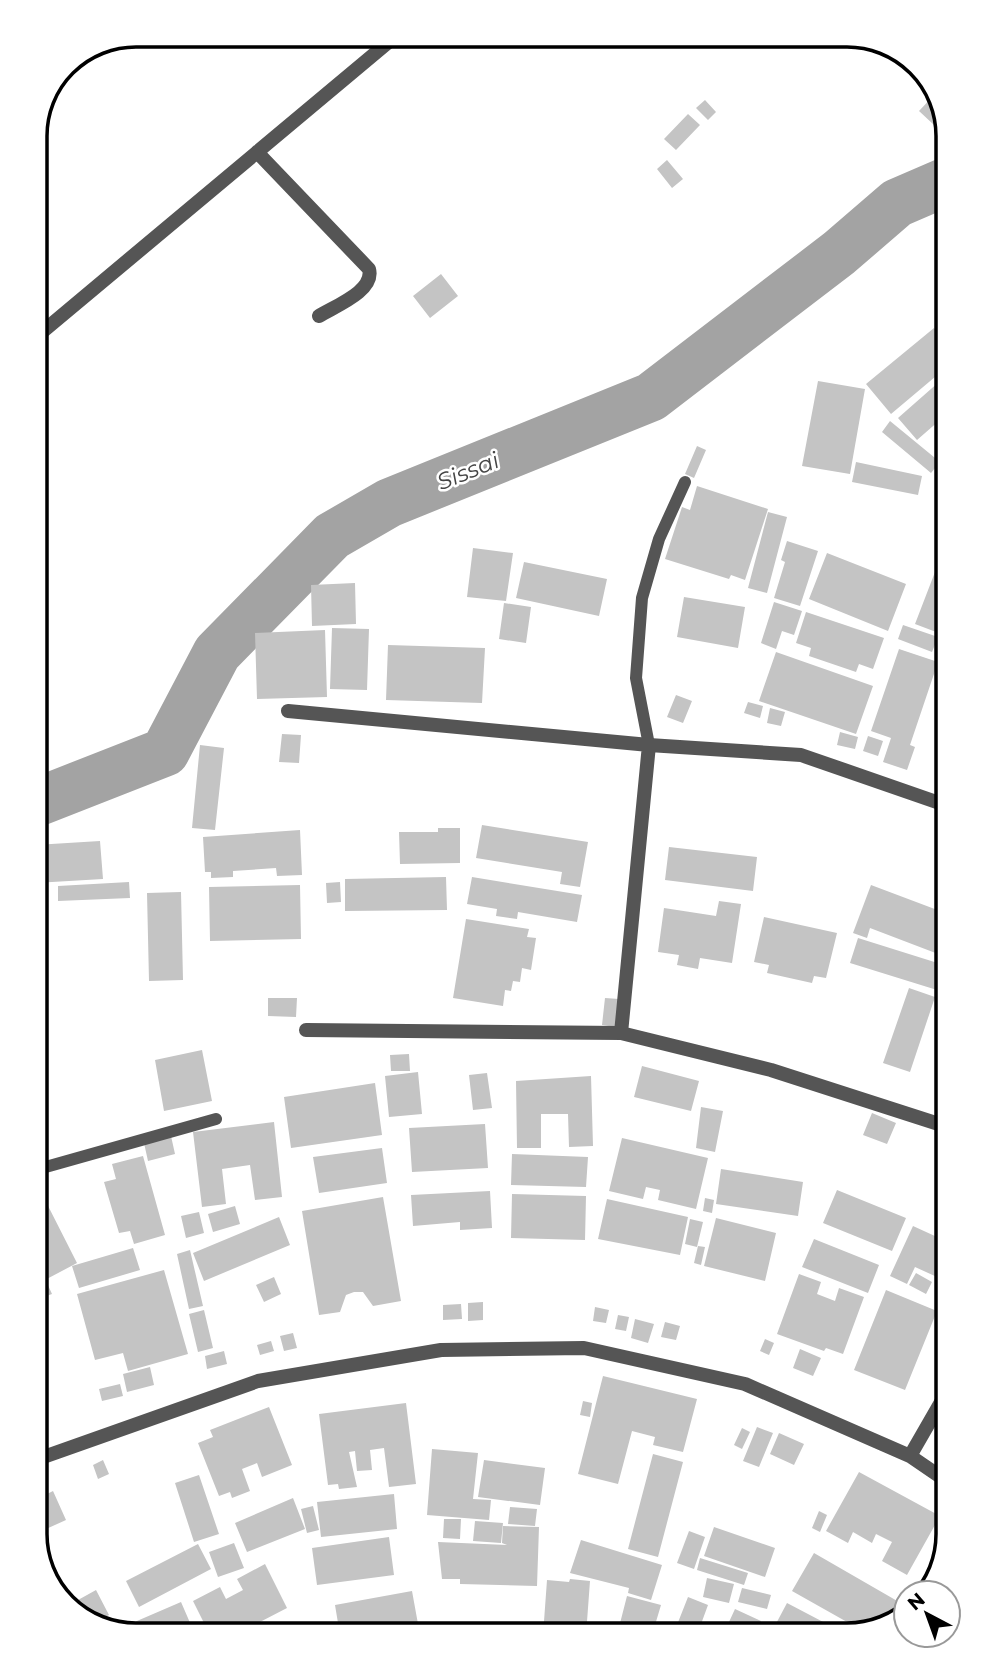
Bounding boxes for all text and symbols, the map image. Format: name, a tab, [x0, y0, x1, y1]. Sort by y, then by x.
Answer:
water label: Sissai	[433, 446, 504, 496]
north arrow	[892, 1579, 962, 1649]
text: N	[903, 1588, 930, 1615]

